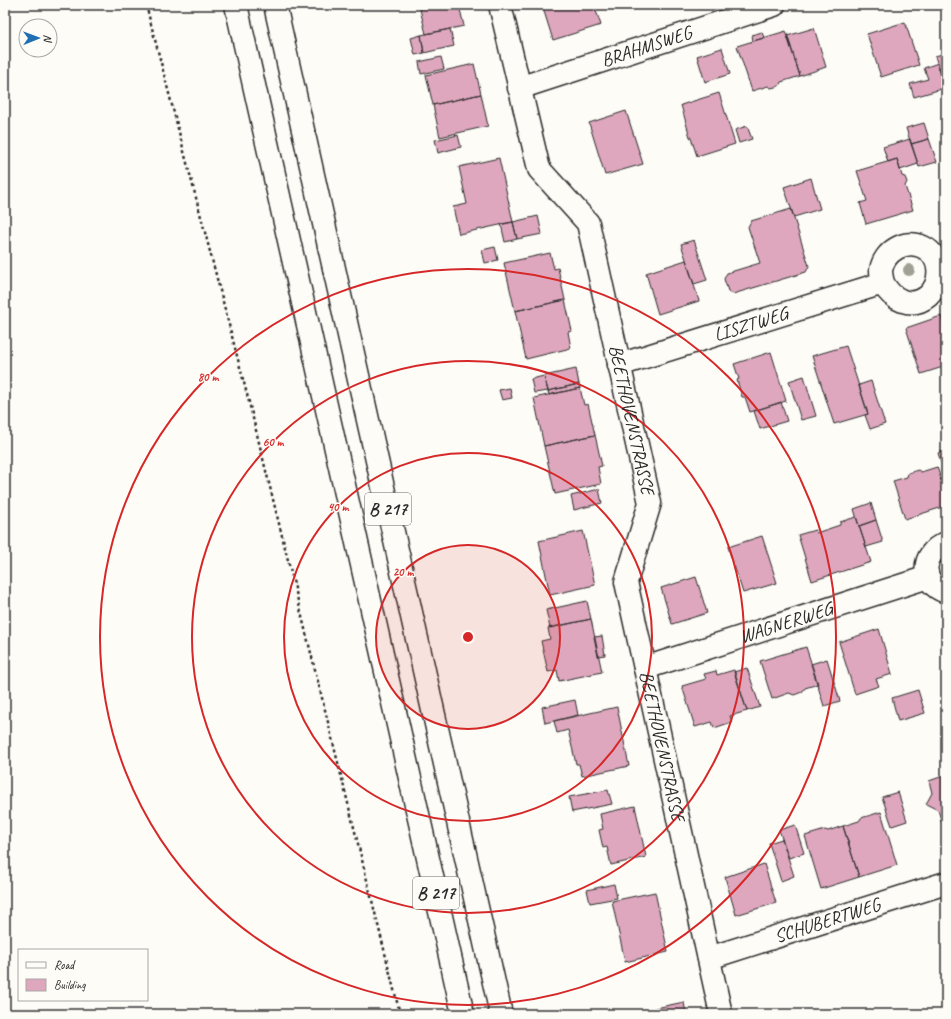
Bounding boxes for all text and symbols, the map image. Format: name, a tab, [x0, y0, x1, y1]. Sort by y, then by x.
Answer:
north arrow	[18, 18, 58, 58]
street label: BRAHMSWEG	[598, 20, 697, 72]
text: N	[41, 34, 55, 44]
street label: LISZTWEG	[711, 301, 793, 347]
street label: BEETHOVENSTRASSE	[603, 342, 660, 500]
text: 80 m	[198, 369, 219, 385]
text: 60 m	[263, 434, 285, 450]
road number: B 217	[365, 493, 411, 525]
text: 40 m	[328, 499, 349, 515]
text: 20 m	[393, 564, 414, 580]
street label: WAGNERWEG	[737, 596, 838, 649]
centre of rings	[461, 630, 475, 644]
street label: BEETHOVENSTRASSE	[634, 669, 691, 826]
road number: B 217	[413, 877, 459, 909]
street label: SCHUBERTWEG	[771, 892, 885, 949]
legend	[18, 949, 148, 1001]
text: Road	[54, 957, 76, 973]
text: Building	[54, 977, 86, 993]

